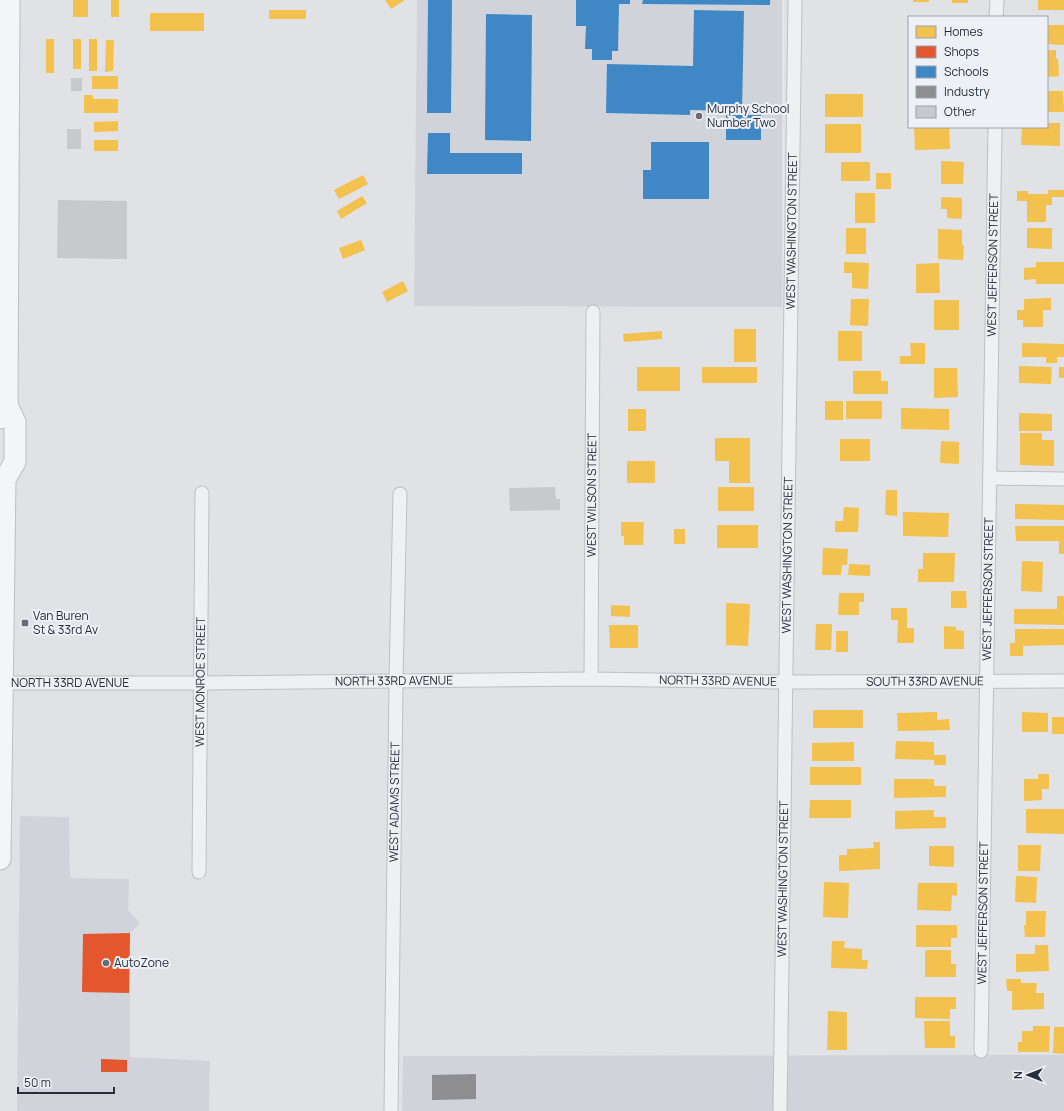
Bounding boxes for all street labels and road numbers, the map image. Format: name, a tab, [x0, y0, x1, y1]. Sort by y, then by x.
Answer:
street label: WEST WASHINGTON STREET	[782, 152, 801, 309]
street label: WEST JEFFERSON STREET	[983, 193, 1002, 337]
street label: WEST WILSON STREET	[583, 432, 600, 557]
street label: WEST WASHINGTON STREET	[777, 476, 797, 633]
street label: WEST JEFFERSON STREET	[978, 517, 997, 661]
street label: WEST MONROE STREET	[191, 616, 209, 747]
street label: NORTH 33RD AVENUE	[335, 671, 453, 690]
street label: NORTH 33RD AVENUE	[659, 671, 777, 690]
street label: SOUTH 33RD AVENUE	[866, 672, 984, 690]
street label: NORTH 33RD AVENUE	[11, 674, 129, 691]
street label: WEST ADAMS STREET	[385, 741, 403, 862]
street label: WEST WASHINGTON STREET	[773, 800, 792, 957]
street label: WEST JEFFERSON STREET	[973, 841, 992, 985]

